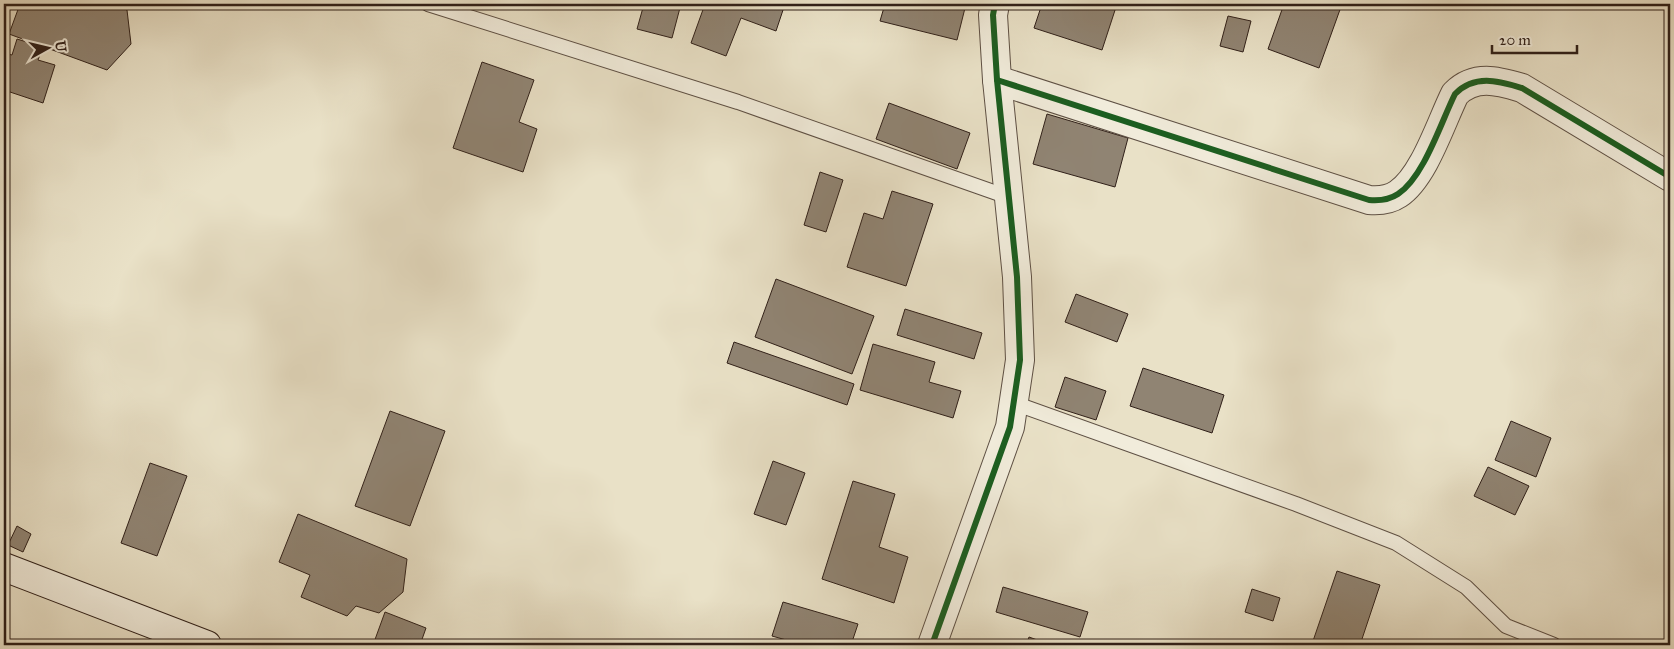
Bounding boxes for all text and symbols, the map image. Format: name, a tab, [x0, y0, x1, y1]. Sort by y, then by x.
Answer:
north arrow	[22, 22, 72, 72]
scale bar	[1492, 22, 1576, 54]
text: 20 m	[1499, 31, 1531, 49]
text: U	[51, 40, 70, 54]

